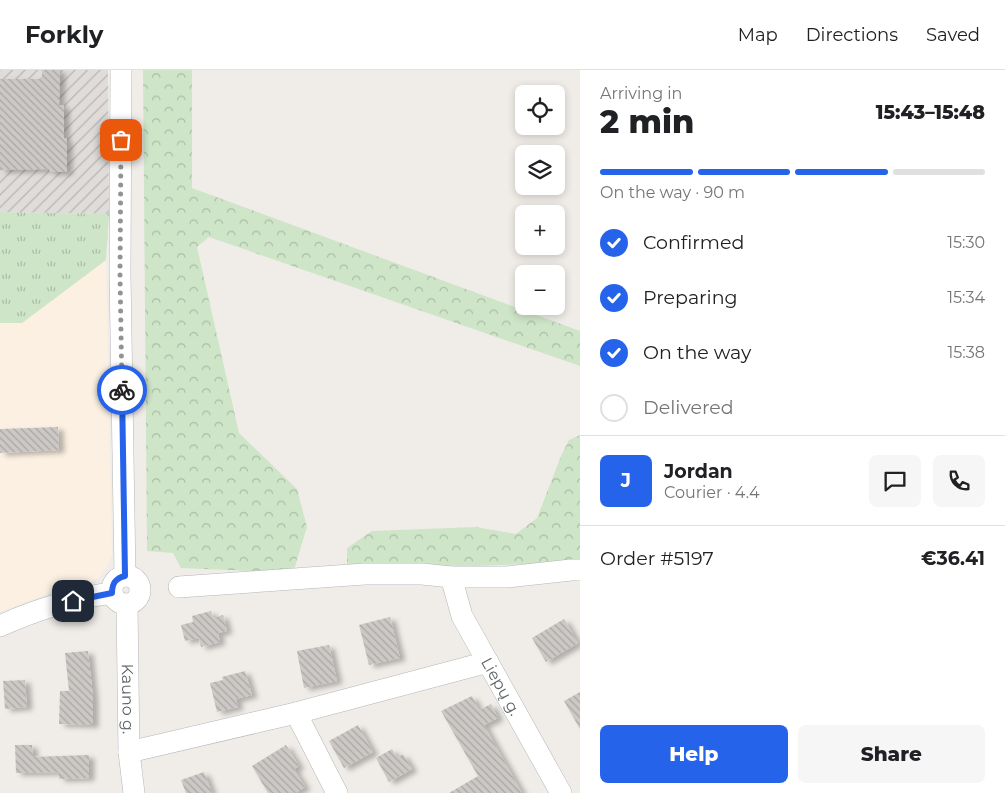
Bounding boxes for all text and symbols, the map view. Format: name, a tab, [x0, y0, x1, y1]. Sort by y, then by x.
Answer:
text: Forkly	[25, 20, 103, 49]
text: Map	[738, 24, 778, 46]
text: Directions	[806, 24, 898, 46]
text: Saved	[926, 24, 980, 46]
text: Arriving in	[600, 84, 682, 103]
map controls	[515, 85, 565, 315]
button: locate	[515, 85, 565, 135]
text: 15:43–15:48	[876, 101, 985, 124]
text: 2 min	[600, 102, 694, 141]
pin	[100, 119, 142, 161]
icon: bag	[107, 126, 135, 154]
button: layers	[515, 145, 565, 195]
text: On the way · 90 m	[600, 183, 745, 202]
button: +	[515, 205, 565, 255]
icon: check	[600, 229, 628, 257]
text: Confirmed	[643, 231, 744, 254]
text: 15:30	[947, 233, 985, 252]
button: −	[515, 265, 565, 315]
icon: check	[600, 284, 628, 312]
text: Preparing	[643, 286, 738, 309]
text: 15:34	[947, 288, 985, 307]
icon: check	[600, 339, 628, 367]
text: On the way	[643, 341, 751, 364]
text: 15:38	[948, 343, 985, 362]
courier	[97, 365, 147, 415]
icon: bike	[108, 376, 136, 404]
text: Delivered	[643, 396, 734, 419]
button: chat	[869, 455, 921, 507]
button: phone	[933, 455, 985, 507]
text: Jordan	[664, 460, 733, 483]
text: J	[621, 469, 631, 492]
text: Courier · 4.4	[664, 483, 760, 502]
text: Order #5197	[600, 547, 714, 570]
text: €36.41	[921, 547, 985, 570]
pin	[52, 580, 94, 622]
icon: home	[59, 587, 87, 615]
street label: Liepų g.	[477, 654, 525, 719]
street label: Kauno g.	[118, 663, 138, 735]
button: Help	[600, 725, 788, 783]
button: Share	[798, 725, 985, 783]

